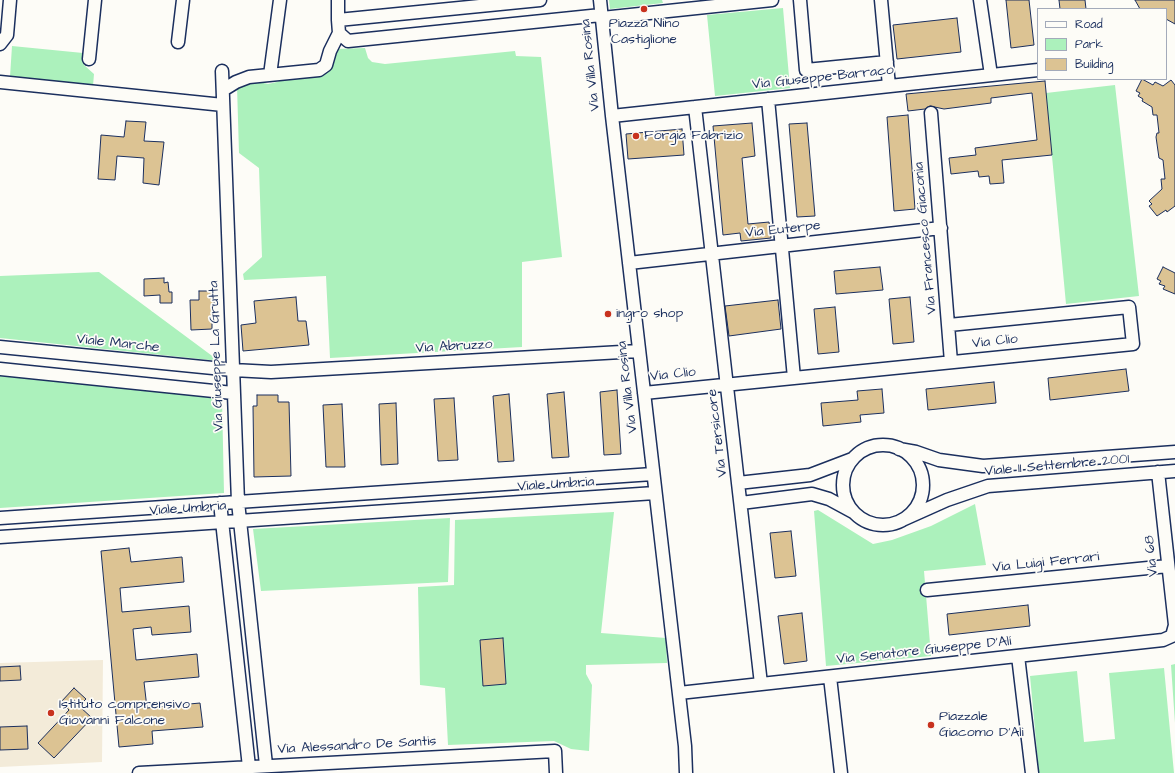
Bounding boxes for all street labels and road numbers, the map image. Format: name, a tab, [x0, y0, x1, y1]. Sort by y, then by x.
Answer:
street label: Via Villa Rosina	[578, 18, 604, 112]
street label: Via Giuseppe Barraco	[751, 62, 895, 94]
street label: Via Francesco Giaconia	[911, 161, 941, 315]
street label: Via Euterpe	[745, 218, 821, 242]
street label: Via Giuseppe La Grutta	[206, 280, 228, 432]
street label: Viale Marche	[76, 331, 160, 357]
street label: Via Clio	[971, 331, 1019, 353]
street label: Via Abruzzo	[415, 337, 493, 357]
street label: Via Villa Rosina	[614, 340, 642, 434]
street label: Via Clio	[649, 364, 697, 386]
street label: Via Tersicore	[704, 388, 732, 478]
street label: Viale 11 Settembre 2001	[984, 451, 1130, 481]
street label: Viale Umbria	[517, 474, 595, 496]
street label: Viale Umbria	[149, 498, 227, 520]
street label: Via 68	[1141, 534, 1163, 578]
street label: Via Luigi Ferrari	[992, 549, 1100, 577]
street label: Via Senatore Giuseppe D'Alí	[836, 633, 1012, 669]
street label: Via Alessandro De Santis	[277, 733, 437, 759]

